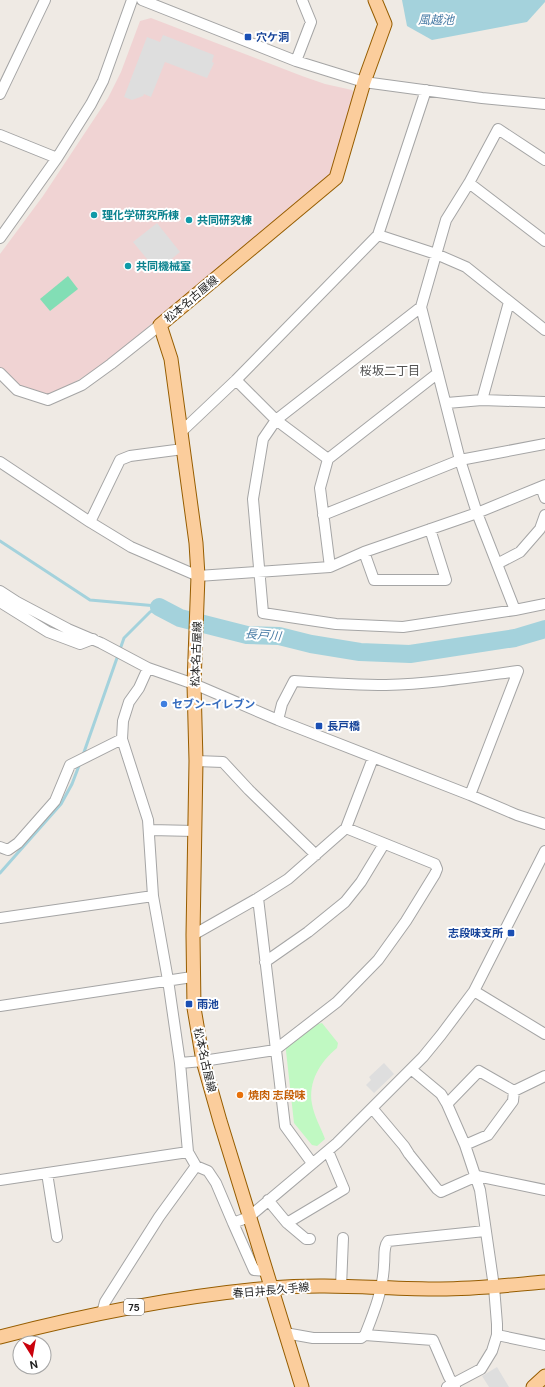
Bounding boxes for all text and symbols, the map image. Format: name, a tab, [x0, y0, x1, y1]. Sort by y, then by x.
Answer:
water label: 風越池	[418, 12, 455, 28]
place label: 穴ケ洞	[256, 30, 289, 44]
marker: 穴ケ洞	[243, 32, 253, 42]
place label: 理化学研究所棟	[102, 208, 179, 222]
marker: 理化学研究所棟	[89, 210, 99, 220]
place label: 共同研究棟	[197, 213, 252, 227]
marker: 共同研究棟	[184, 215, 194, 225]
place label: 共同機械室	[136, 259, 191, 273]
marker: 共同機械室	[123, 261, 133, 271]
street label: 松本名古屋線	[161, 272, 221, 326]
district label: 桜坂二丁目	[360, 363, 420, 379]
street label: 松本名古屋線	[188, 621, 204, 687]
water label: 長戸川	[244, 625, 284, 645]
place label: セブン-イレブン	[172, 697, 255, 711]
marker: セブン-イレブン	[159, 699, 169, 709]
place label: 長戸橋	[327, 719, 360, 733]
marker: 長戸橋	[314, 721, 324, 731]
place label: 志段味支所	[448, 926, 503, 940]
marker: 志段味支所	[506, 928, 516, 938]
place label: 雨池	[197, 997, 219, 1011]
marker: 雨池	[184, 999, 194, 1009]
street label: 松本名古屋線	[191, 1026, 219, 1094]
place label: 焼肉 志段味	[248, 1088, 306, 1102]
marker: 焼肉 志段味	[235, 1090, 245, 1100]
street label: 春日井長久手線	[232, 1280, 310, 1300]
road number: 75	[124, 1299, 144, 1315]
north arrow	[12, 1335, 52, 1375]
text: N	[29, 1357, 39, 1372]

